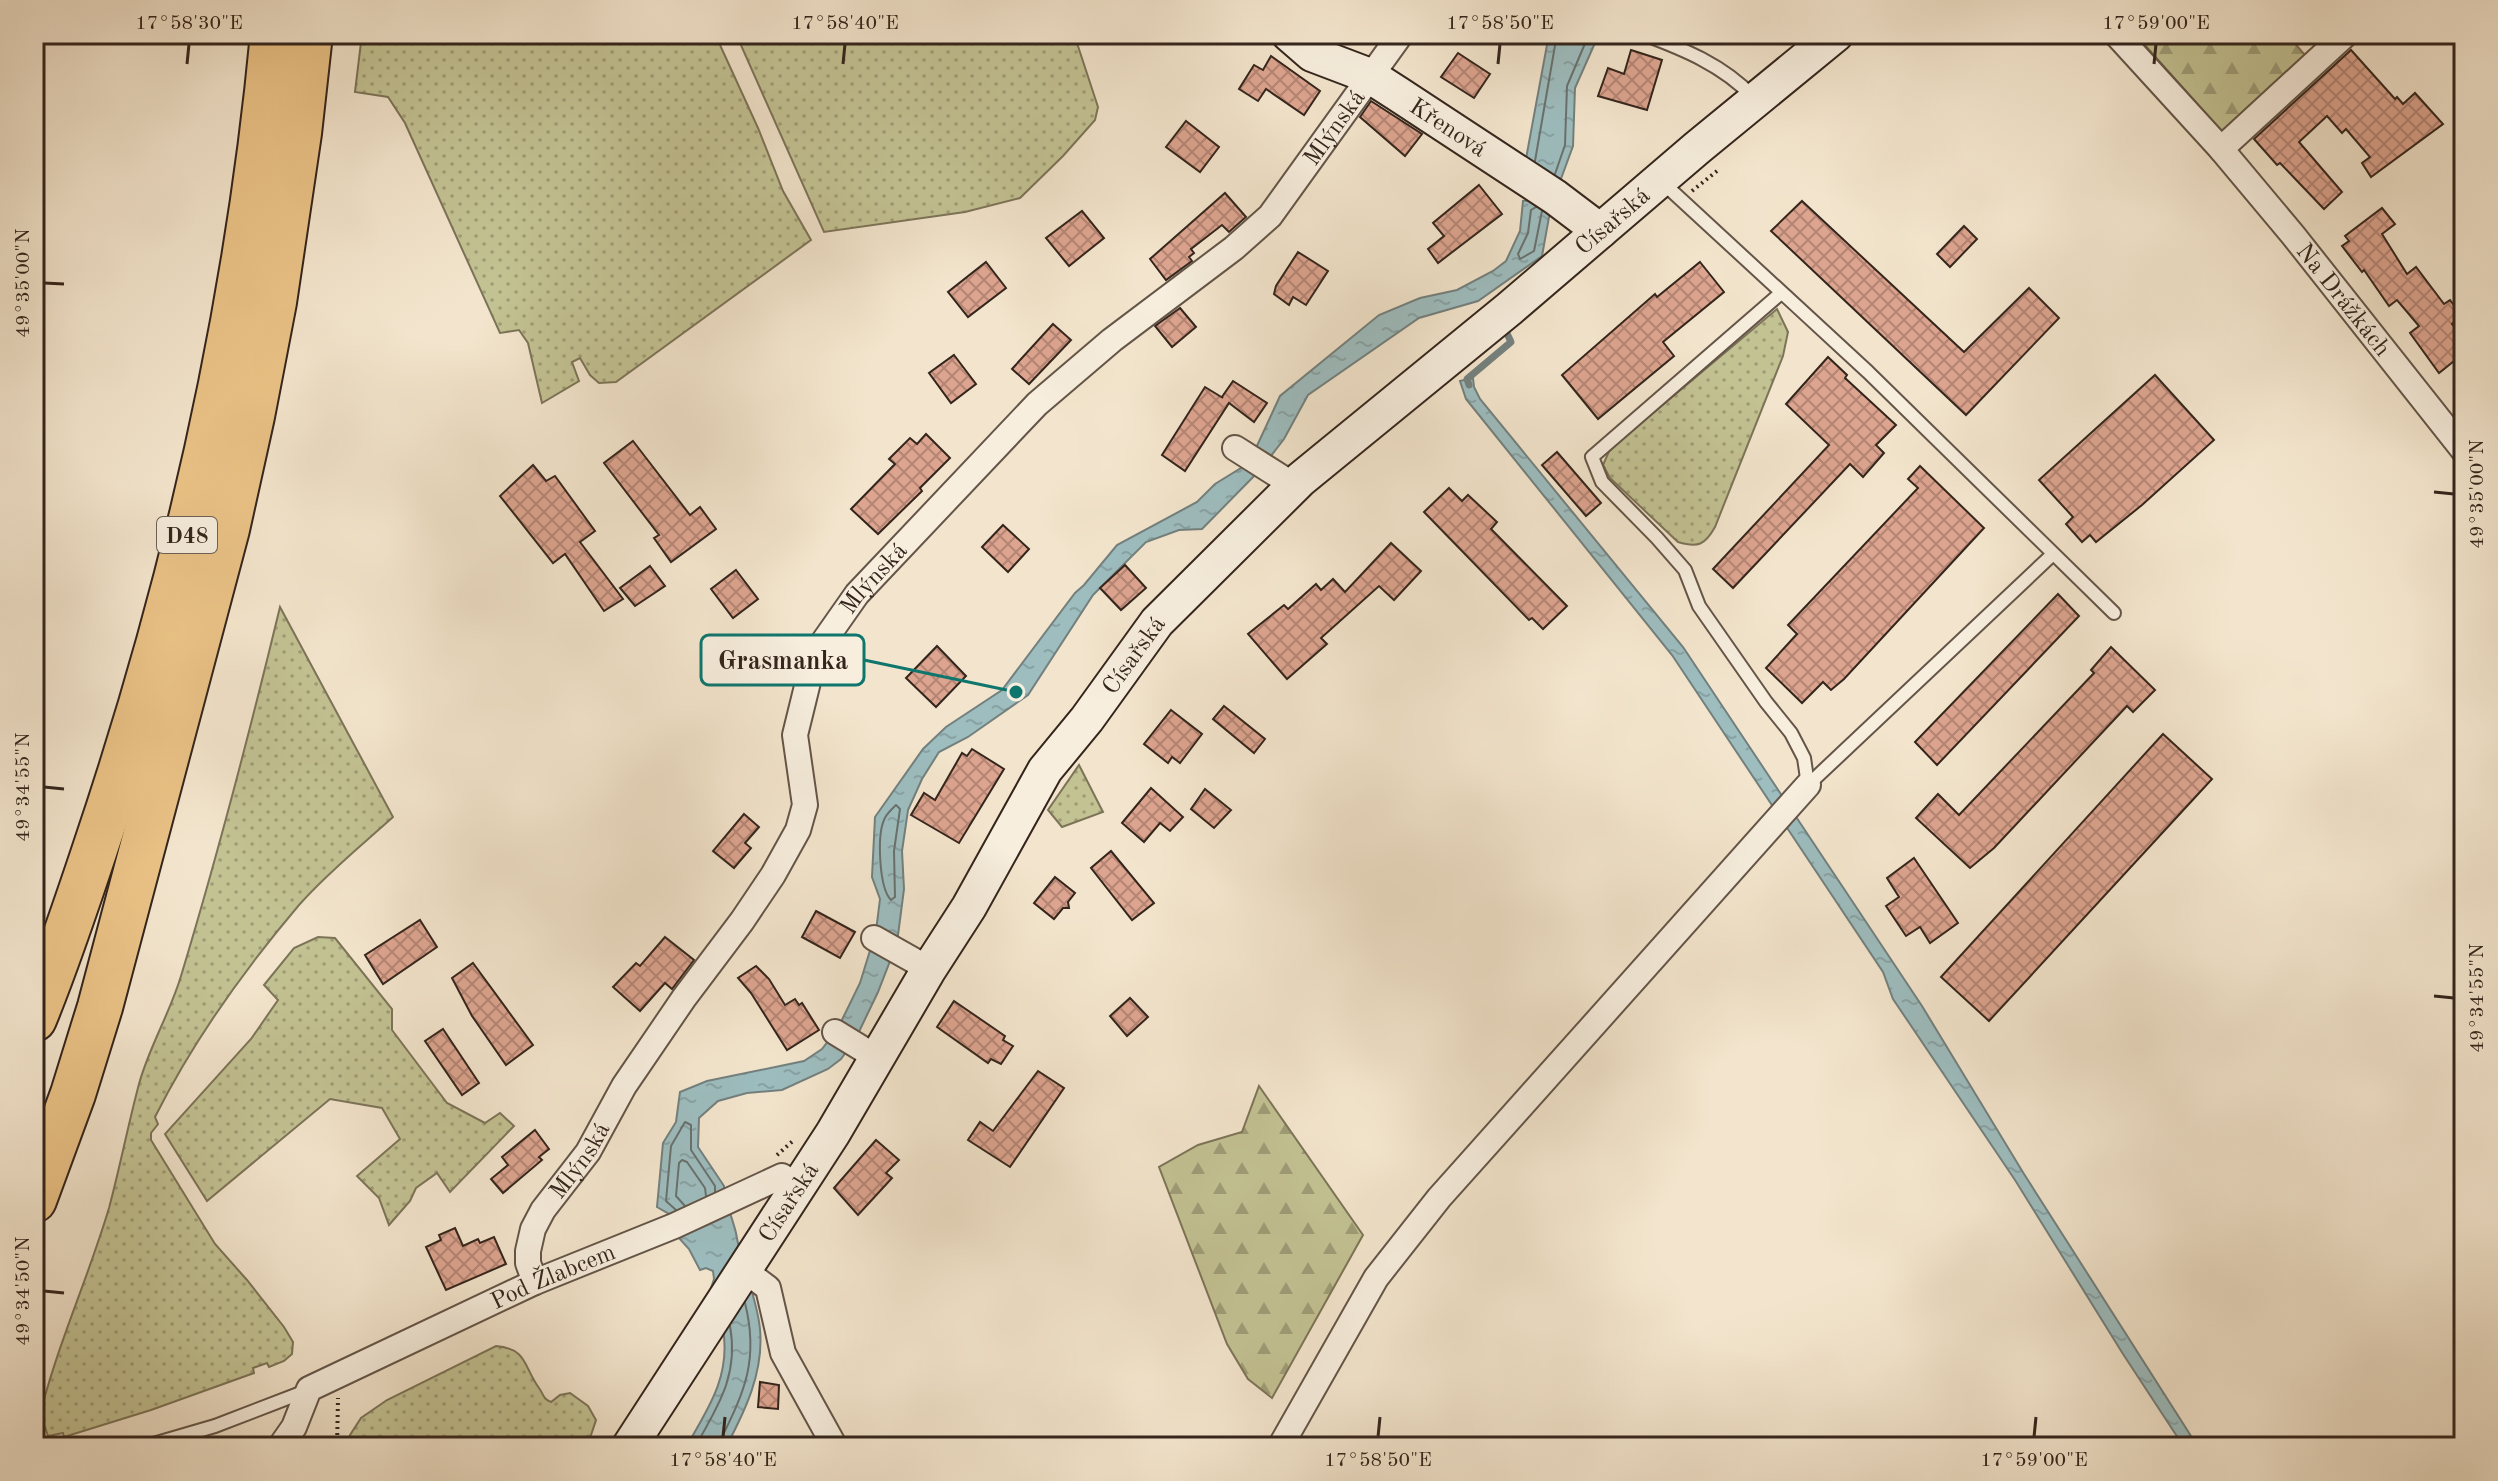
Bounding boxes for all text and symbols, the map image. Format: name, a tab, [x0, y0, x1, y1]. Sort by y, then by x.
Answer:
text: 17°58'30"E	[135, 14, 243, 34]
text: 17°58'40"E	[791, 14, 899, 34]
text: 17°58'50"E	[1446, 14, 1554, 34]
text: 17°59'00"E	[2102, 14, 2210, 34]
street label: Mlýnská	[1300, 86, 1371, 171]
street label: Křenová	[1404, 95, 1490, 163]
street label: Císařská	[1572, 184, 1655, 260]
text: 49°35'00"N	[14, 228, 34, 338]
street label: Na Drážkách	[2291, 240, 2394, 361]
text: 49°35'00"N	[2468, 439, 2488, 549]
road number: D48	[157, 517, 217, 553]
street label: Mlýnská	[837, 539, 913, 619]
street label: Císařská	[1099, 613, 1171, 699]
callout: Grasmanka	[701, 635, 864, 685]
text: Grasmanka	[718, 649, 848, 675]
text: 49°34'55"N	[14, 732, 34, 842]
text: 49°34'55"N	[2468, 943, 2488, 1053]
street label: Mlýnská	[546, 1119, 616, 1204]
street label: Císařská	[755, 1159, 824, 1247]
text: 49°34'50"N	[14, 1236, 34, 1346]
street label: Pod Žlabcem	[487, 1241, 619, 1315]
text: 17°58'40"E	[669, 1451, 777, 1471]
text: 17°58'50"E	[1324, 1451, 1432, 1471]
text: 17°59'00"E	[1980, 1451, 2088, 1471]

